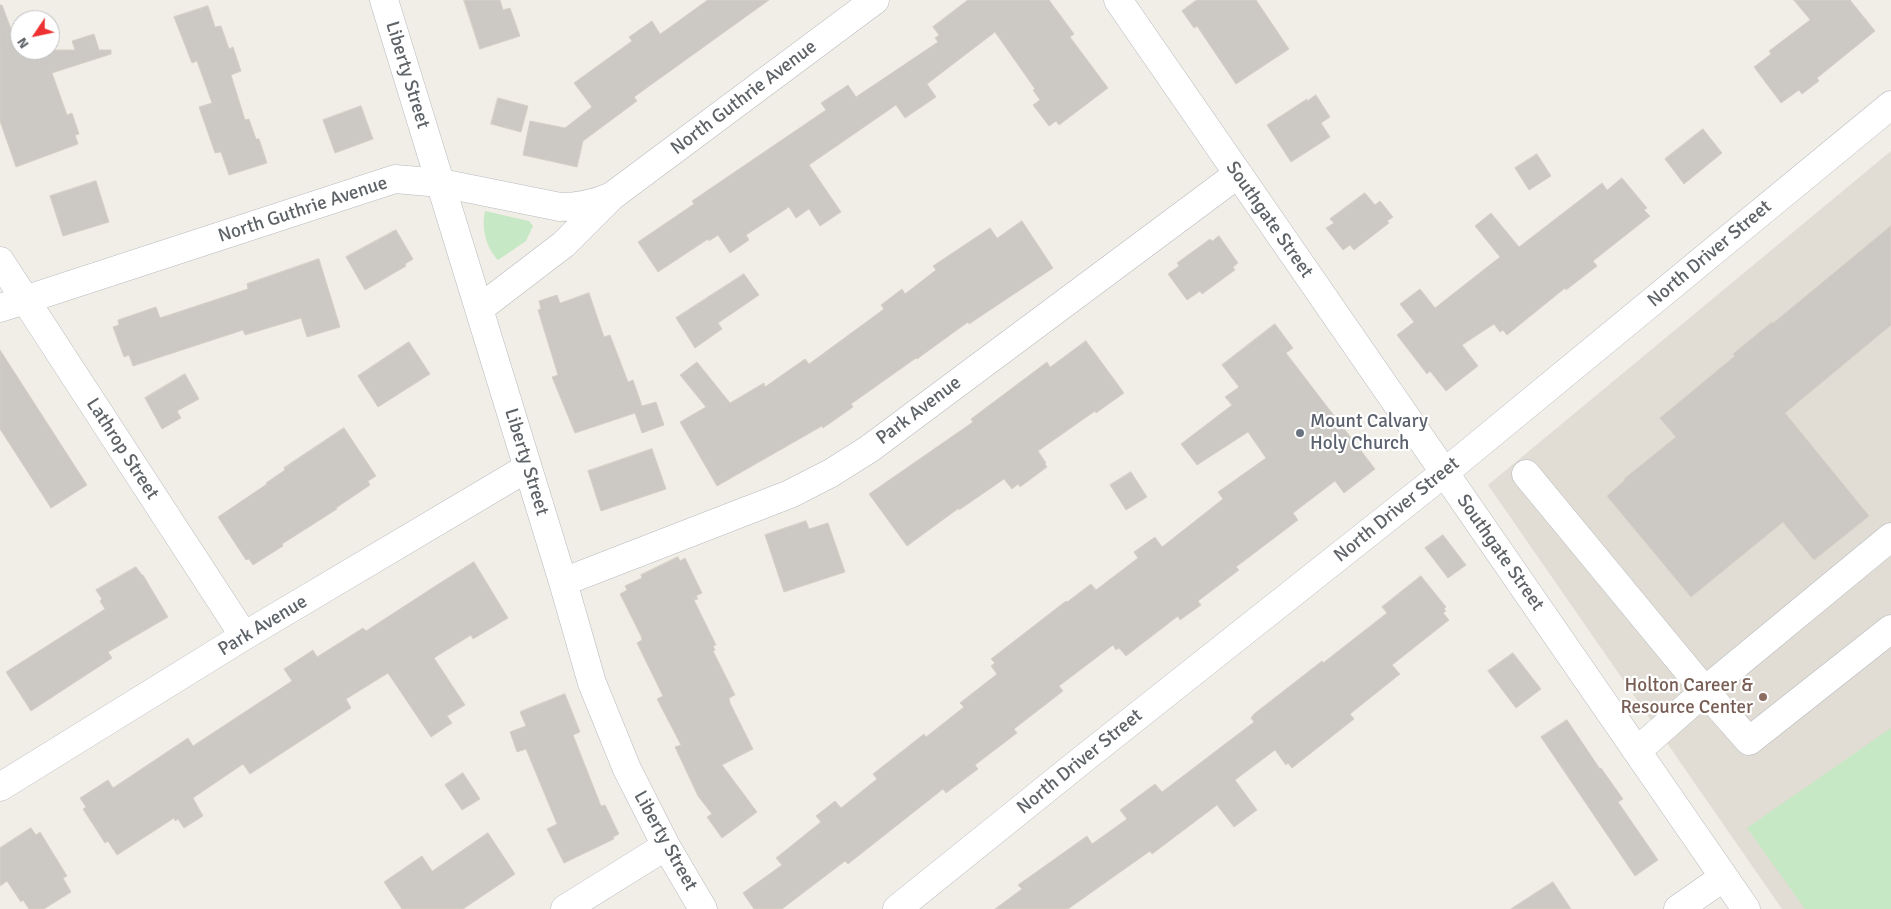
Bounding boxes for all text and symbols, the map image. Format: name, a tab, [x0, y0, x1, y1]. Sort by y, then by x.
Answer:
north arrow	[10, 10, 60, 60]
street label: Liberty Street	[380, 19, 434, 131]
text: N	[13, 34, 33, 52]
street label: North Guthrie Avenue	[667, 36, 821, 160]
street label: Southgate Street	[1220, 157, 1318, 283]
street label: North Guthrie Avenue	[216, 172, 390, 248]
street label: North Driver Street	[1643, 196, 1777, 312]
street label: Park Avenue	[872, 372, 966, 450]
street label: Lathrop Street	[81, 394, 163, 504]
street label: Liberty Street	[499, 406, 553, 518]
place label: Mount Calvary Holy Church	[1310, 411, 1428, 455]
marker: Mount Calvary Holy Church	[1294, 427, 1306, 439]
street label: North Driver Street	[1330, 453, 1464, 567]
street label: Southgate Street	[1451, 490, 1549, 616]
street label: Park Avenue	[214, 590, 312, 662]
place label: Holton Career & Resource Center	[1620, 675, 1753, 719]
marker: Holton Career & Resource Center	[1757, 691, 1769, 703]
street label: North Driver Street	[1013, 705, 1147, 819]
street label: Liberty Street	[628, 787, 702, 895]

